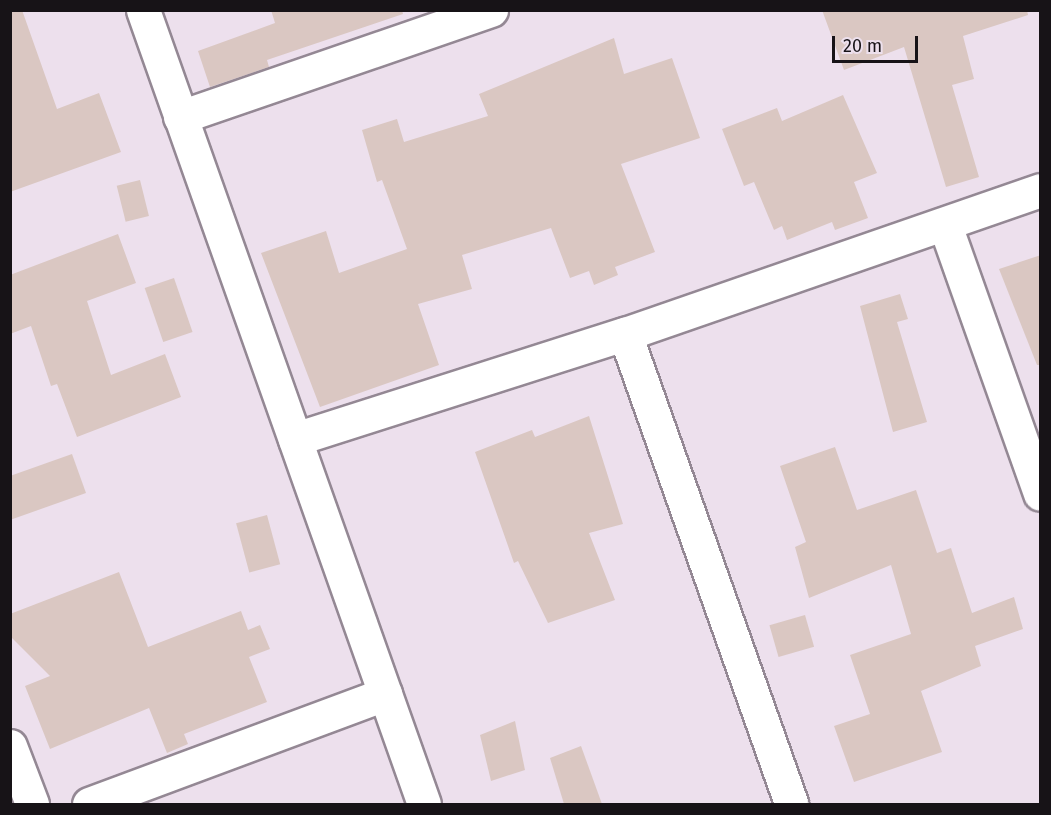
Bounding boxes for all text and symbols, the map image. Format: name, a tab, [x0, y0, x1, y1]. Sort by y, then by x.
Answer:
scale bar	[835, 24, 920, 62]
text: 20 m	[843, 35, 882, 57]

